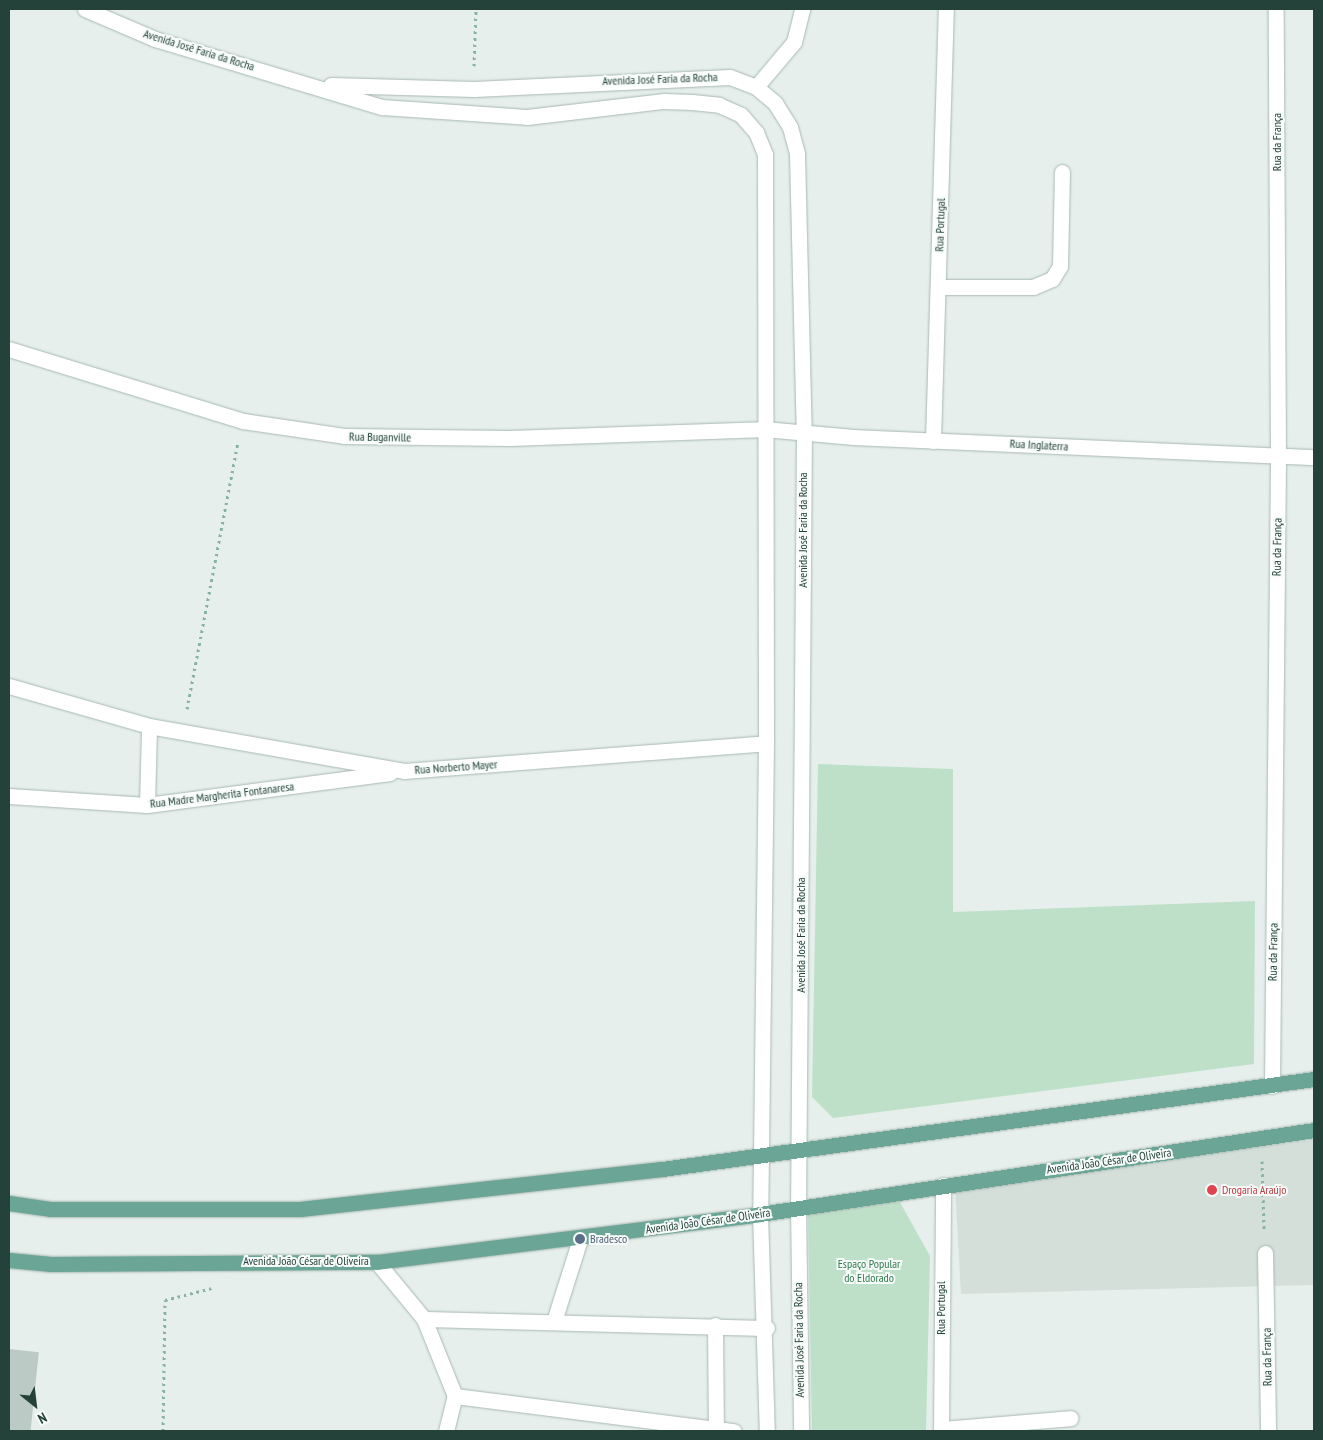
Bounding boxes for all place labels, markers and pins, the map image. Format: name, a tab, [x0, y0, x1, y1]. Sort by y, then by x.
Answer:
place label: Drogaria Araújo	[1222, 1183, 1287, 1197]
marker: Drogaria Araújo	[1206, 1184, 1218, 1196]
place label: Bradesco	[590, 1232, 627, 1246]
marker: Bradesco	[574, 1233, 586, 1245]

